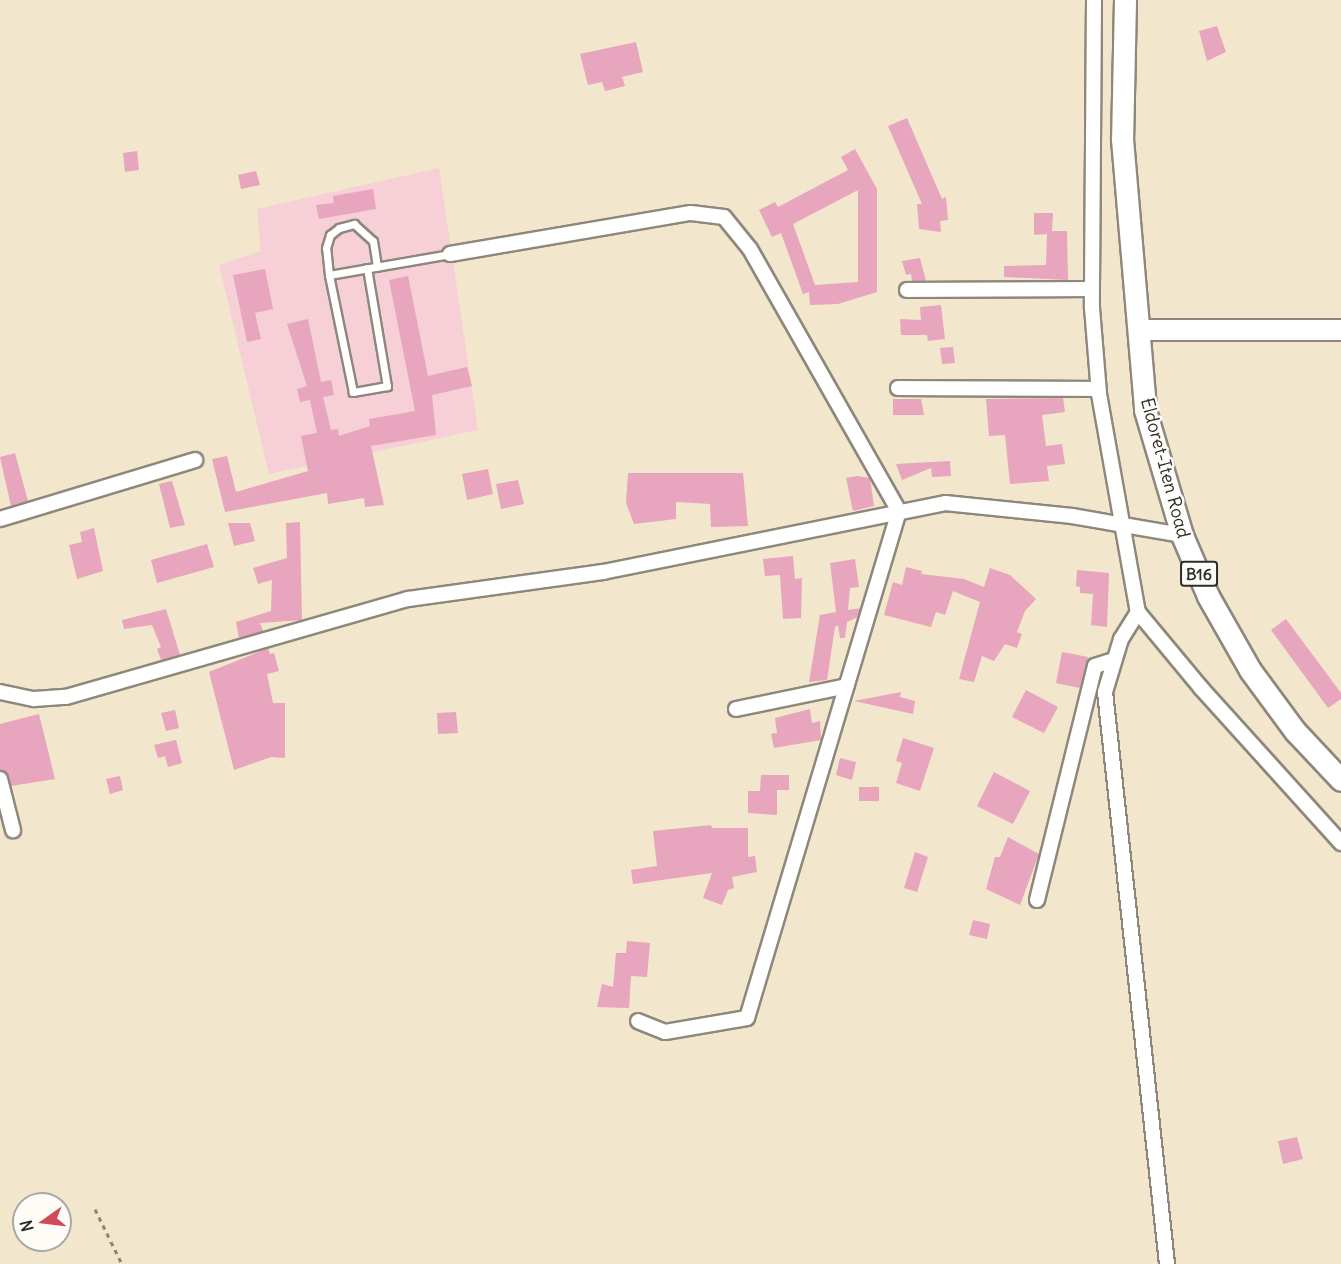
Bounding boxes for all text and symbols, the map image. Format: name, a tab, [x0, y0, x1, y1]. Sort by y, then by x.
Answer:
street label: Eldoret-Iten Road	[1136, 395, 1194, 541]
road number: B16	[1180, 561, 1218, 587]
north arrow	[12, 1192, 72, 1252]
text: N	[15, 1218, 38, 1234]

